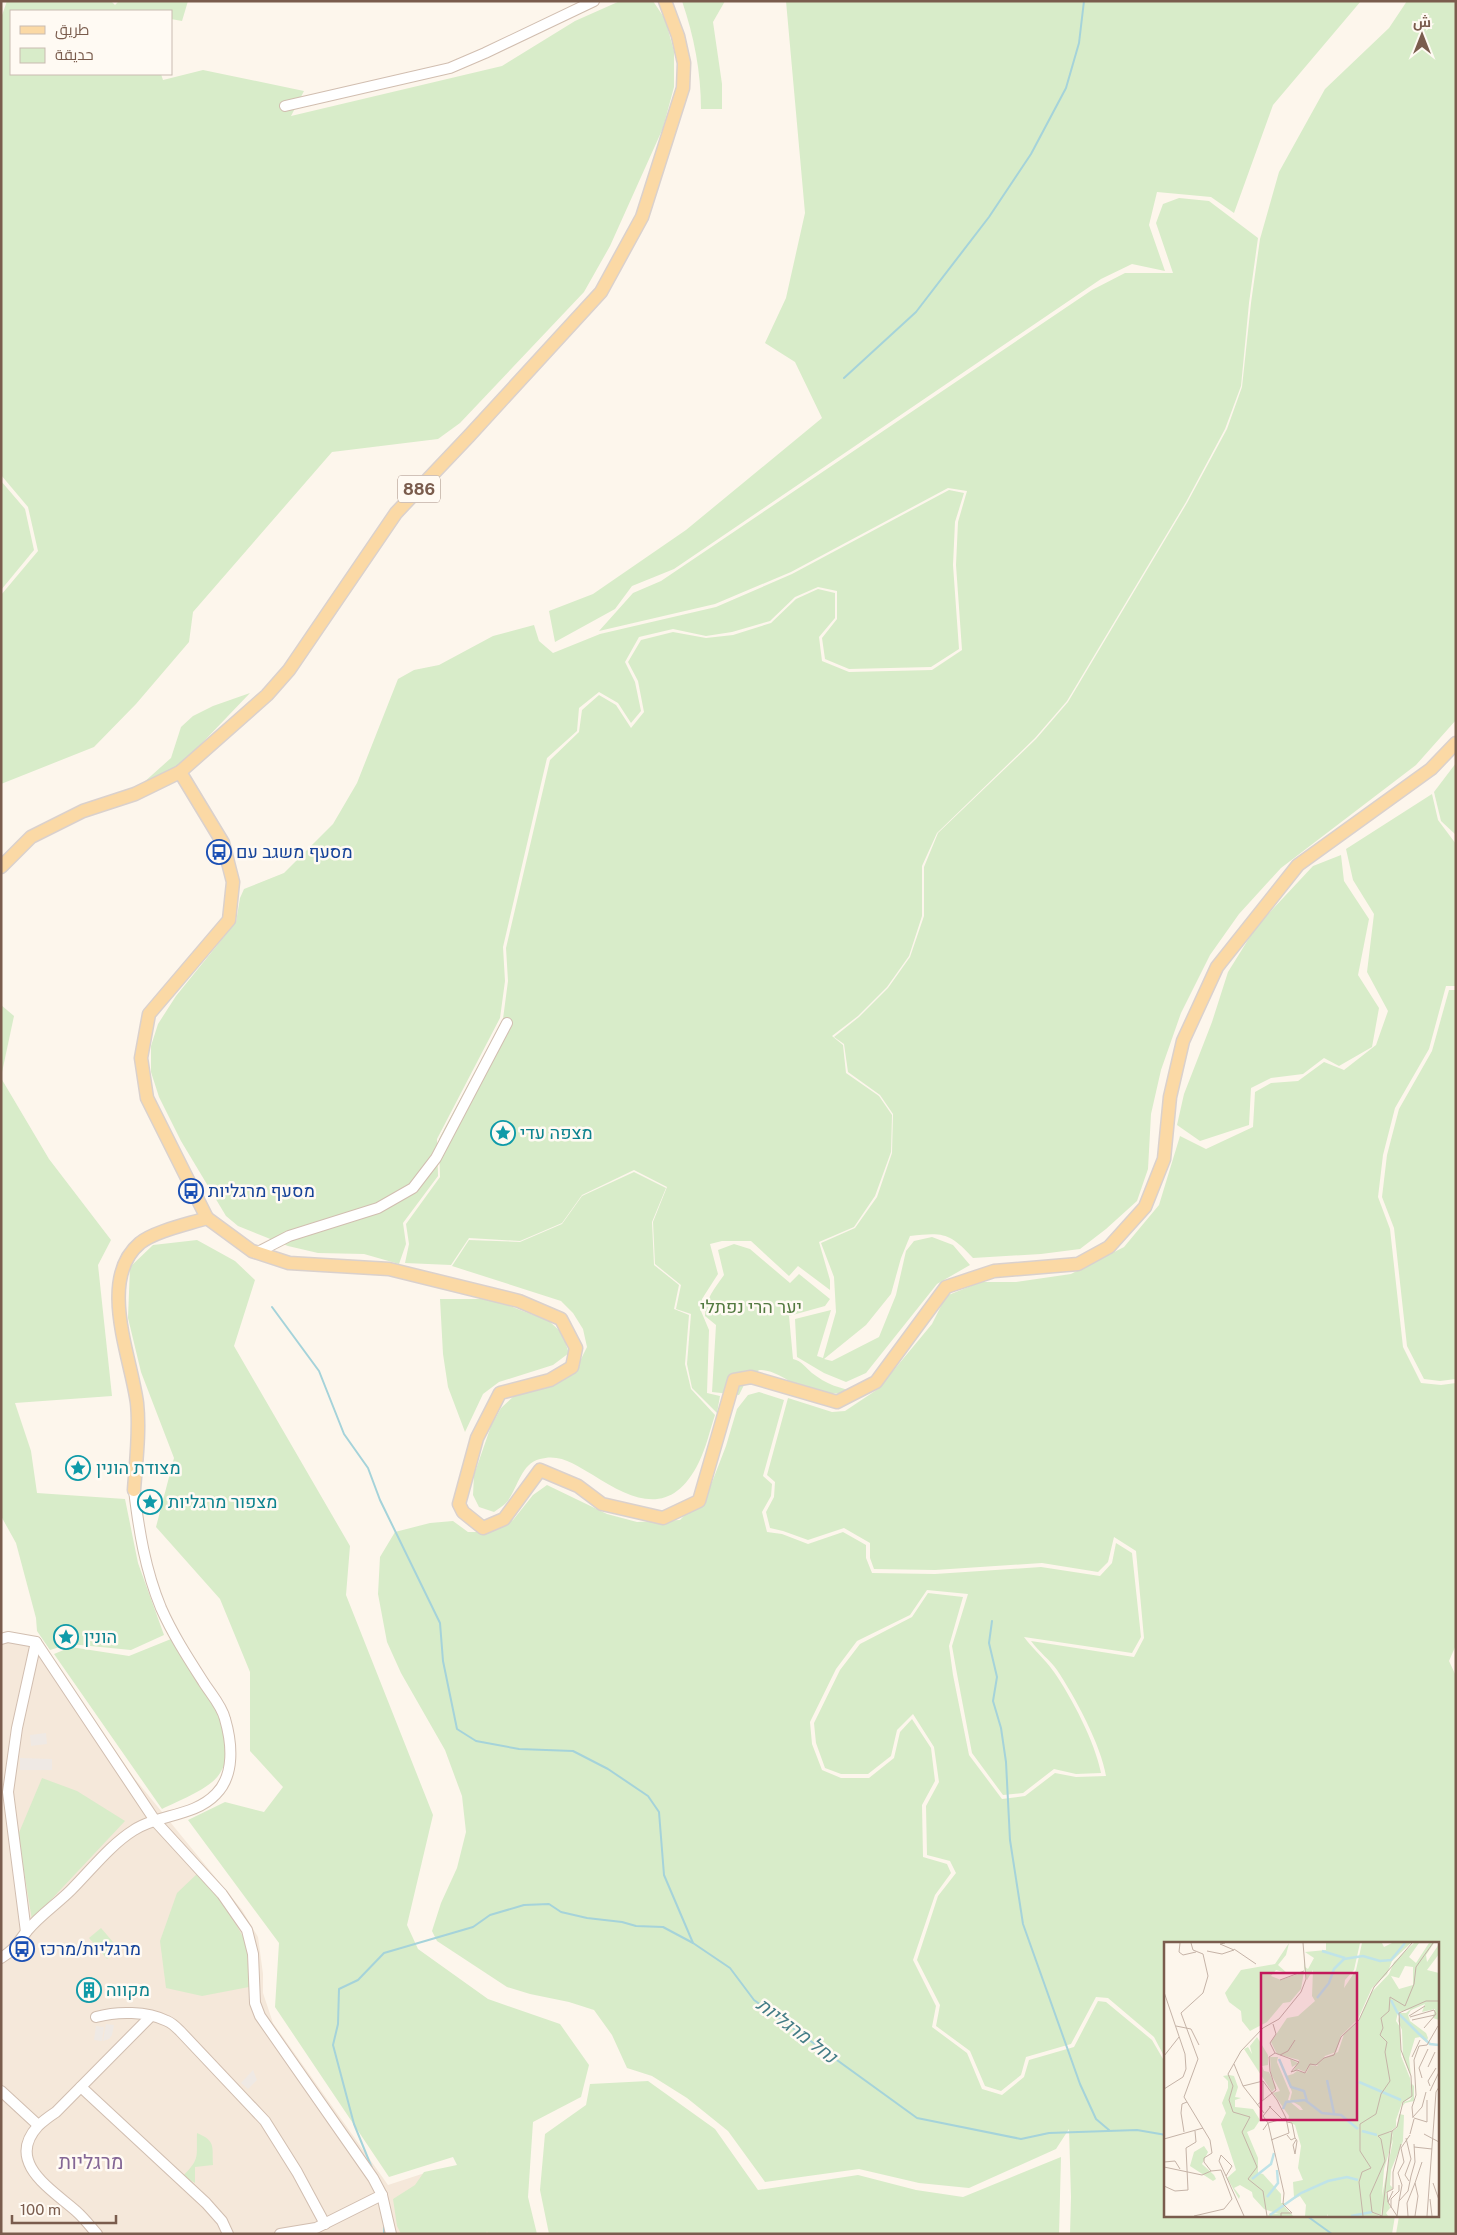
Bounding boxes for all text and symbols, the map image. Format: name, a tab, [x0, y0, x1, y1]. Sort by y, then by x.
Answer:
legend	[10, 10, 172, 75]
north arrow	[1397, 10, 1447, 60]
text: ش	[1413, 14, 1431, 31]
text: طريق	[55, 21, 89, 40]
text: حديقة	[55, 46, 94, 63]
road number: 886	[398, 476, 440, 502]
bus stop icon: מסעף משגב עם	[206, 839, 232, 865]
place label: מסעף משגב עם	[236, 841, 353, 862]
place icon: מצפה עדי	[490, 1120, 516, 1146]
place label: מצפה עדי	[520, 1122, 593, 1143]
bus stop icon: מסעף מרגליות	[178, 1178, 204, 1204]
place label: מסעף מרגליות	[208, 1180, 315, 1201]
park label: יער הרי נפתלי	[700, 1296, 802, 1317]
place icon: מצודת הונין	[65, 1455, 91, 1481]
place label: מצודת הונין	[96, 1457, 181, 1478]
place icon: מצפור מרגליות	[137, 1489, 163, 1515]
place label: מצפור מרגליות	[168, 1491, 278, 1512]
place icon: הונין	[53, 1624, 79, 1650]
place label: הונין	[84, 1626, 117, 1647]
bus stop icon: מרגליות/מרכז	[9, 1936, 35, 1962]
place label: מרגליות/מרכז	[40, 1938, 141, 1959]
inset map	[1164, 1942, 1440, 2218]
building icon: מקווה	[76, 1977, 102, 2003]
place label: מקווה	[106, 1979, 150, 2000]
water label: נחל מרגליות	[753, 1993, 842, 2068]
district label: מרגליות	[59, 2150, 123, 2174]
scale bar	[12, 2192, 116, 2224]
text: 100 m	[20, 2201, 61, 2218]

